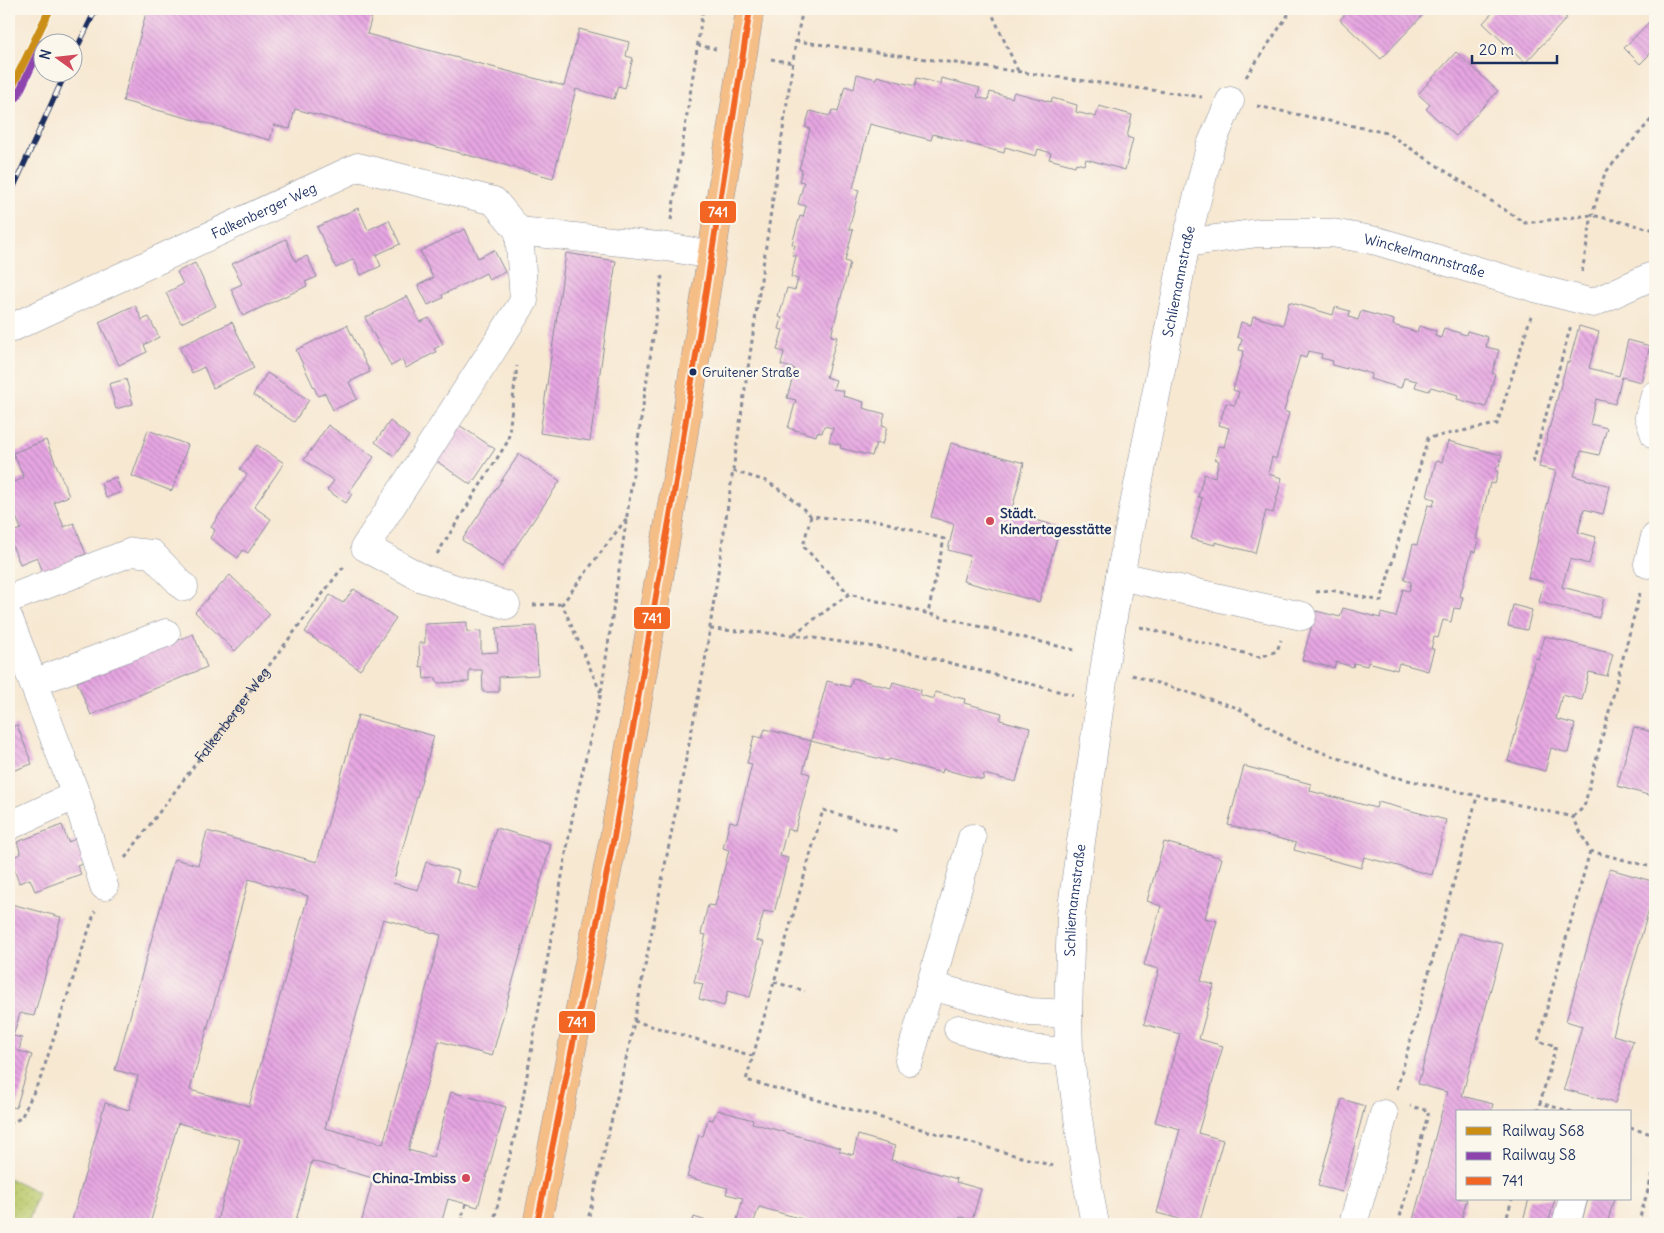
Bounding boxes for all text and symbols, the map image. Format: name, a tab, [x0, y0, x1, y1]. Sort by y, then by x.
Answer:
north arrow	[32, 32, 82, 82]
scale bar	[1472, 32, 1556, 64]
text: 20 m	[1479, 40, 1514, 59]
text: N	[35, 48, 55, 62]
street label: Falkenberger Weg	[208, 179, 319, 243]
line badge: 741	[699, 200, 737, 224]
text: 741	[708, 203, 728, 221]
street label: Schliemannstraße	[1159, 224, 1199, 339]
street label: Winckelmannstraße	[1363, 230, 1487, 282]
place label: Gruitener Straße	[702, 364, 799, 381]
marker: Gruitener Straße	[688, 367, 698, 377]
place label: Städt. Kindertagesstätte	[1000, 504, 1112, 538]
marker: Städt. Kindertagesstätte	[984, 515, 996, 527]
line badge: 741	[633, 606, 671, 630]
text: 741	[642, 609, 662, 627]
street label: Falkenberger Weg	[191, 664, 274, 766]
street label: Schliemannstraße	[1061, 843, 1090, 957]
line badge: 741	[558, 1010, 596, 1034]
text: 741	[567, 1013, 587, 1031]
legend	[1456, 1110, 1632, 1200]
text: Railway S68	[1502, 1121, 1585, 1140]
text: Railway S8	[1502, 1145, 1576, 1164]
place label: China-Imbiss	[372, 1169, 457, 1187]
text: 741	[1502, 1171, 1524, 1190]
marker: China-Imbiss	[460, 1172, 472, 1184]

